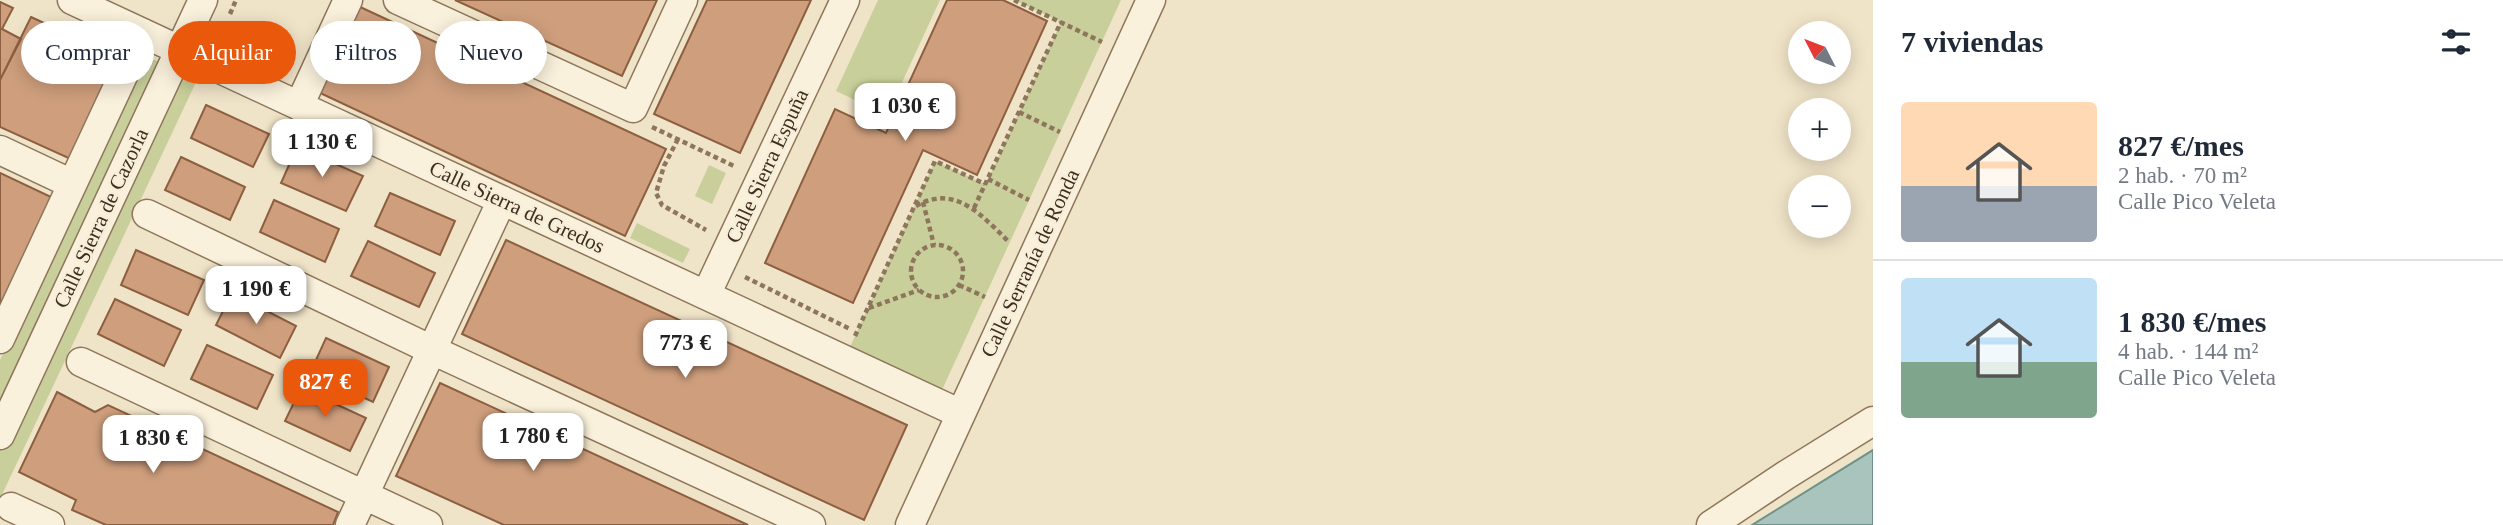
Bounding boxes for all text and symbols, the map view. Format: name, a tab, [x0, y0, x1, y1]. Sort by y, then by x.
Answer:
chip: Comprar	[21, 21, 154, 84]
chip: Alquilar	[168, 21, 296, 84]
chip: Filtros	[310, 21, 421, 84]
chip: Nuevo	[435, 21, 547, 84]
north arrow	[1788, 21, 1852, 84]
map controls	[1788, 21, 1851, 238]
icon: filters	[2437, 23, 2475, 61]
text: 7 viviendas	[1901, 25, 2044, 58]
pin: 1 030 €	[840, 83, 970, 143]
street label: Calle Sierra Espuña	[721, 85, 813, 247]
text: 1 030 €	[871, 93, 940, 118]
button: +	[1788, 98, 1851, 161]
pin: 1 130 €	[257, 120, 387, 179]
street label: Calle Sierra de Cazorla	[49, 124, 153, 312]
text: 1 130 €	[288, 129, 357, 154]
text: 827 €/mes	[2118, 129, 2244, 162]
icon: home	[1957, 130, 2041, 214]
street label: Calle Sierra de Gredos	[426, 156, 608, 258]
text: 2 hab. · 70 m²	[2118, 163, 2247, 188]
street label: Calle Serranía de Ronda	[976, 165, 1084, 361]
button: −	[1788, 175, 1851, 238]
text: Calle Pico Veleta	[2118, 189, 2276, 214]
pin: 1 190 €	[191, 266, 321, 326]
text: 1 190 €	[222, 276, 291, 301]
text: 1 830 €/mes	[2118, 305, 2266, 338]
icon: home	[1957, 306, 2041, 390]
pin: 773 €	[636, 320, 734, 380]
text: 773 €	[659, 330, 711, 355]
text: 4 hab. · 144 m²	[2118, 339, 2258, 364]
pin: 827 €	[276, 360, 374, 419]
text: Calle Pico Veleta	[2118, 365, 2276, 390]
text: 827 €	[299, 369, 351, 394]
pin: 1 780 €	[468, 414, 598, 473]
pin: 1 830 €	[88, 416, 218, 475]
text: 1 780 €	[499, 423, 568, 448]
text: 1 830 €	[119, 425, 188, 450]

